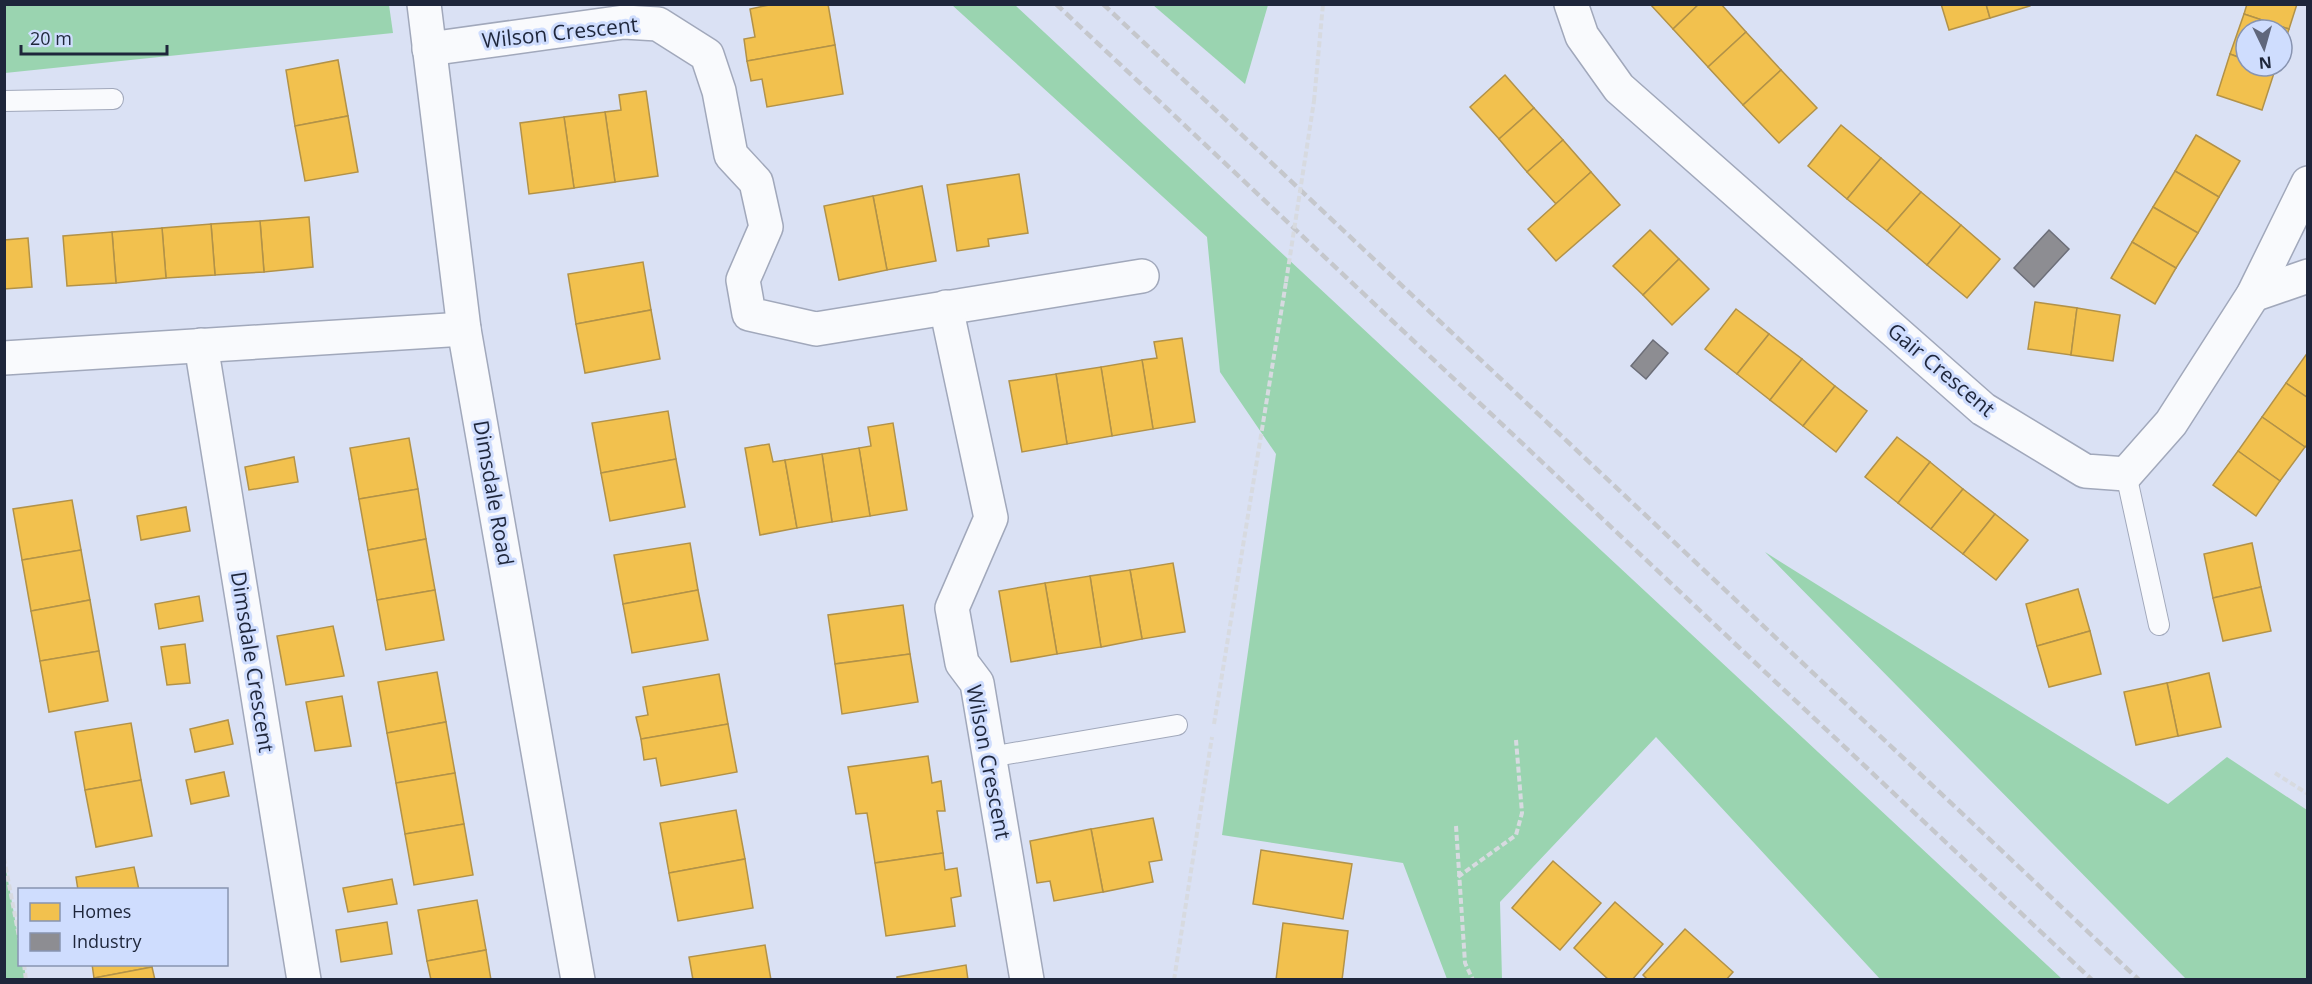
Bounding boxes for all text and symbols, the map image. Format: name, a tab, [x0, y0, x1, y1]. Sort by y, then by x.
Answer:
street label: Wilson Crescent	[480, 10, 639, 54]
scale bar	[21, 18, 166, 56]
north arrow	[2234, 18, 2294, 78]
text: 20 m	[30, 26, 72, 50]
text: N	[2258, 51, 2273, 74]
street label: Gair Crescent	[1882, 316, 2001, 422]
street label: Dimsdale Road	[467, 418, 521, 568]
street label: Dimsdale Crescent	[225, 569, 281, 754]
street label: Wilson Crescent	[960, 682, 1018, 841]
legend	[18, 888, 228, 966]
text: Homes	[72, 899, 131, 923]
text: Industry	[72, 929, 142, 953]

